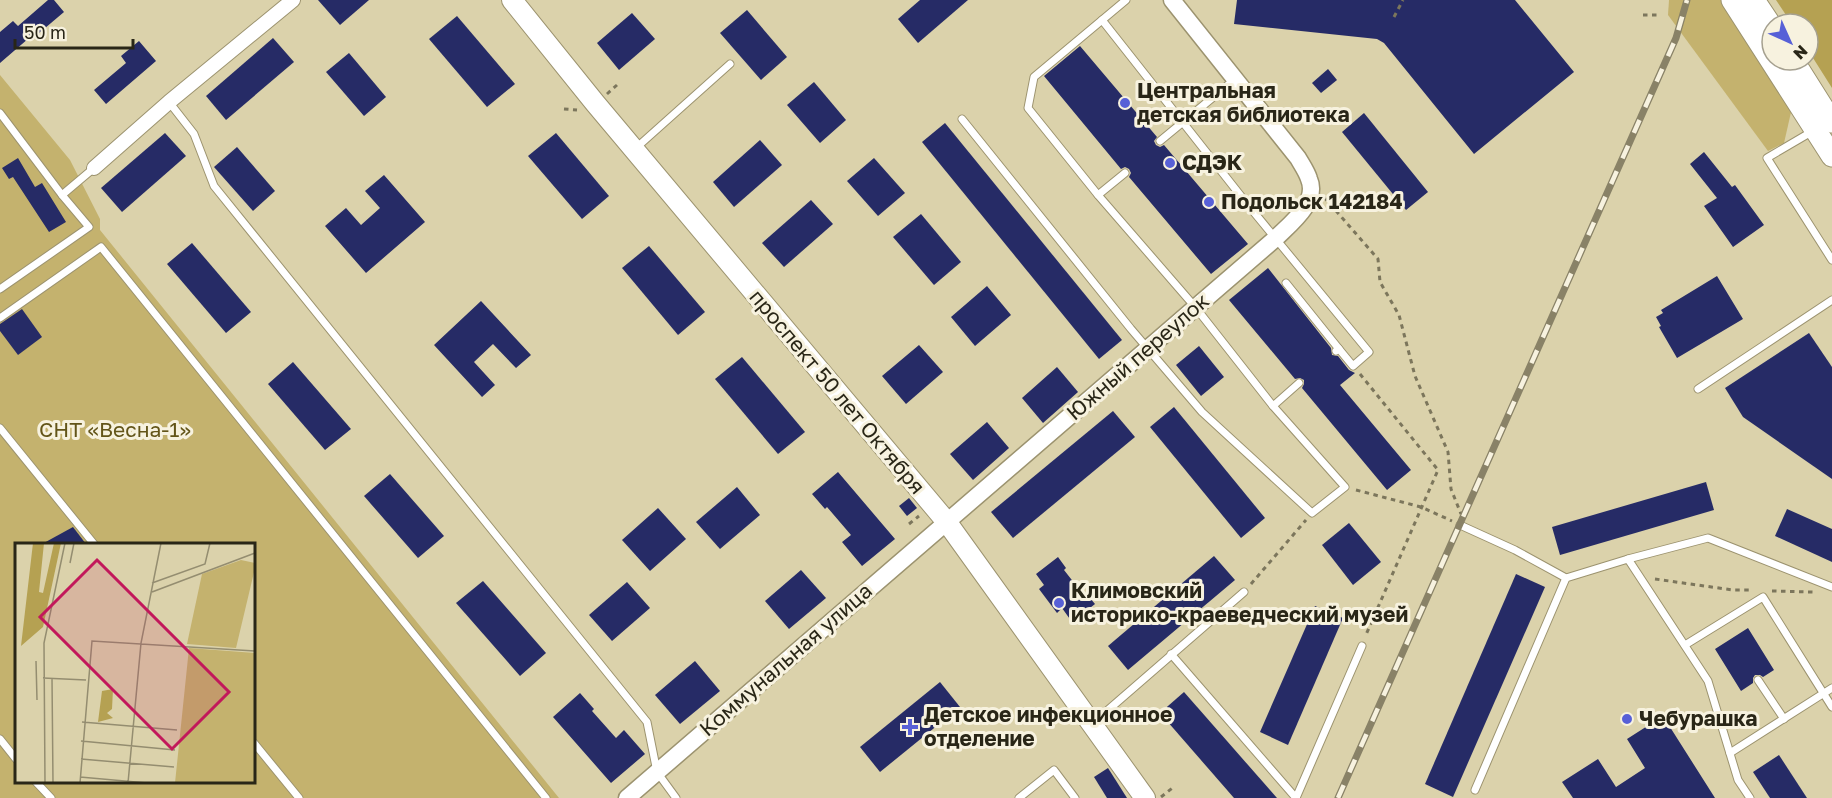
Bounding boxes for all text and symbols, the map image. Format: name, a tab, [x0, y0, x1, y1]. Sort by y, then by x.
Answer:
scale bar	[15, 12, 134, 50]
north arrow	[1760, 12, 1820, 72]
text: 50 m	[24, 21, 66, 43]
text: N	[1789, 41, 1812, 64]
place label: Центральная детская библиотека	[1137, 77, 1350, 127]
marker: Центральная детская библиотека	[1118, 96, 1132, 110]
place label: СДЭК	[1182, 149, 1243, 175]
marker: СДЭК	[1163, 156, 1177, 170]
place label: Подольск 142184	[1221, 188, 1403, 214]
marker: Подольск 142184	[1202, 195, 1216, 209]
street label: проспект 50 лет Октября	[744, 284, 931, 499]
street label: Южный переулок	[1061, 287, 1214, 425]
park label: СНТ «Весна-1»	[39, 416, 191, 442]
inset map	[15, 543, 255, 783]
street label: Коммунальная улица	[694, 577, 877, 741]
place label: Климовский историко-краеведческий музей	[1071, 577, 1408, 627]
marker: Климовский историко-краеведческий музей	[1052, 596, 1066, 610]
place label: Детское инфекционное отделение	[924, 701, 1172, 751]
place label: Чебурашка	[1639, 705, 1758, 731]
marker: Чебурашка	[1620, 712, 1634, 726]
marker: Детское инфекционное отделение	[901, 718, 919, 736]

